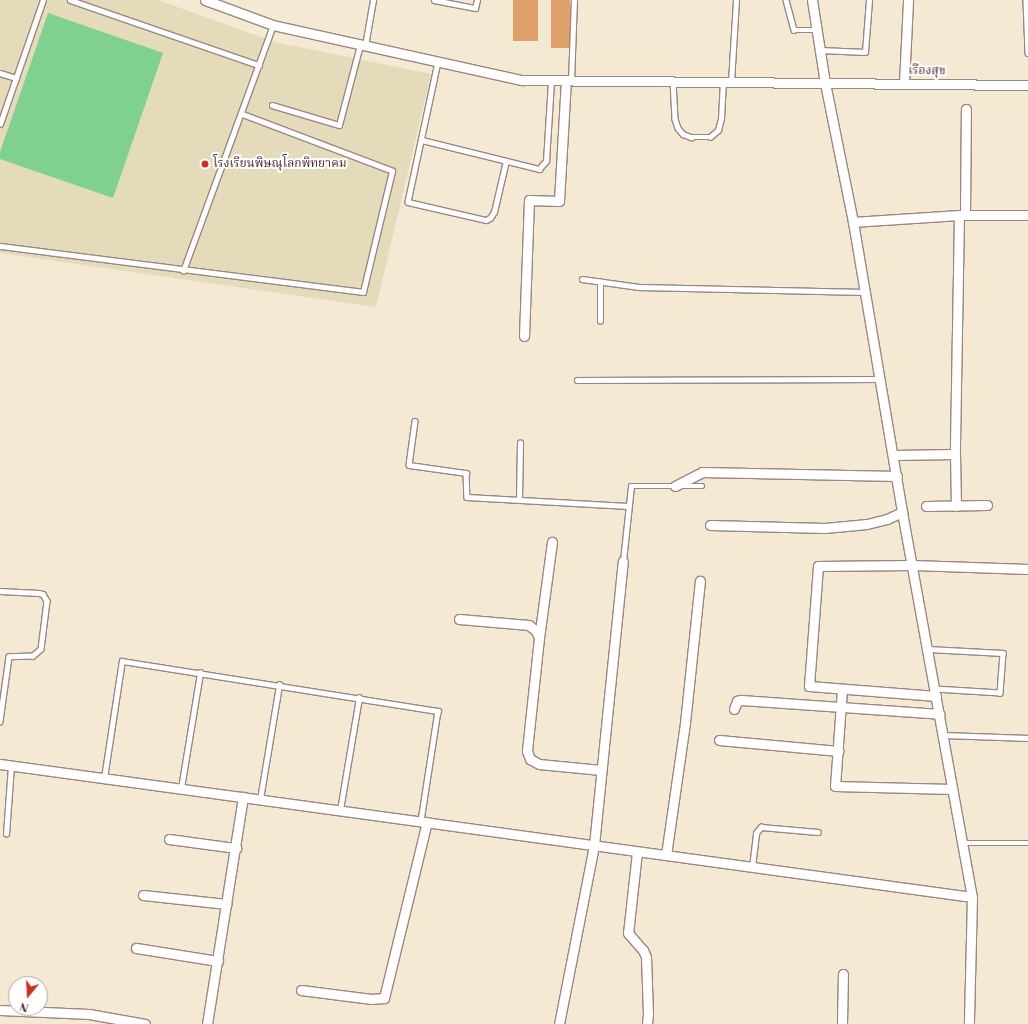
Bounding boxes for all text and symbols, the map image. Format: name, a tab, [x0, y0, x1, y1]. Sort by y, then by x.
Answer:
street label: เรืองสุข	[908, 63, 946, 79]
place label: โรงเรียนพิษณุโลกพิทยาคม	[213, 157, 347, 171]
marker: โรงเรียนพิษณุโลกพิทยาคม	[200, 159, 210, 169]
north arrow	[8, 976, 48, 1016]
text: N	[18, 998, 31, 1014]

